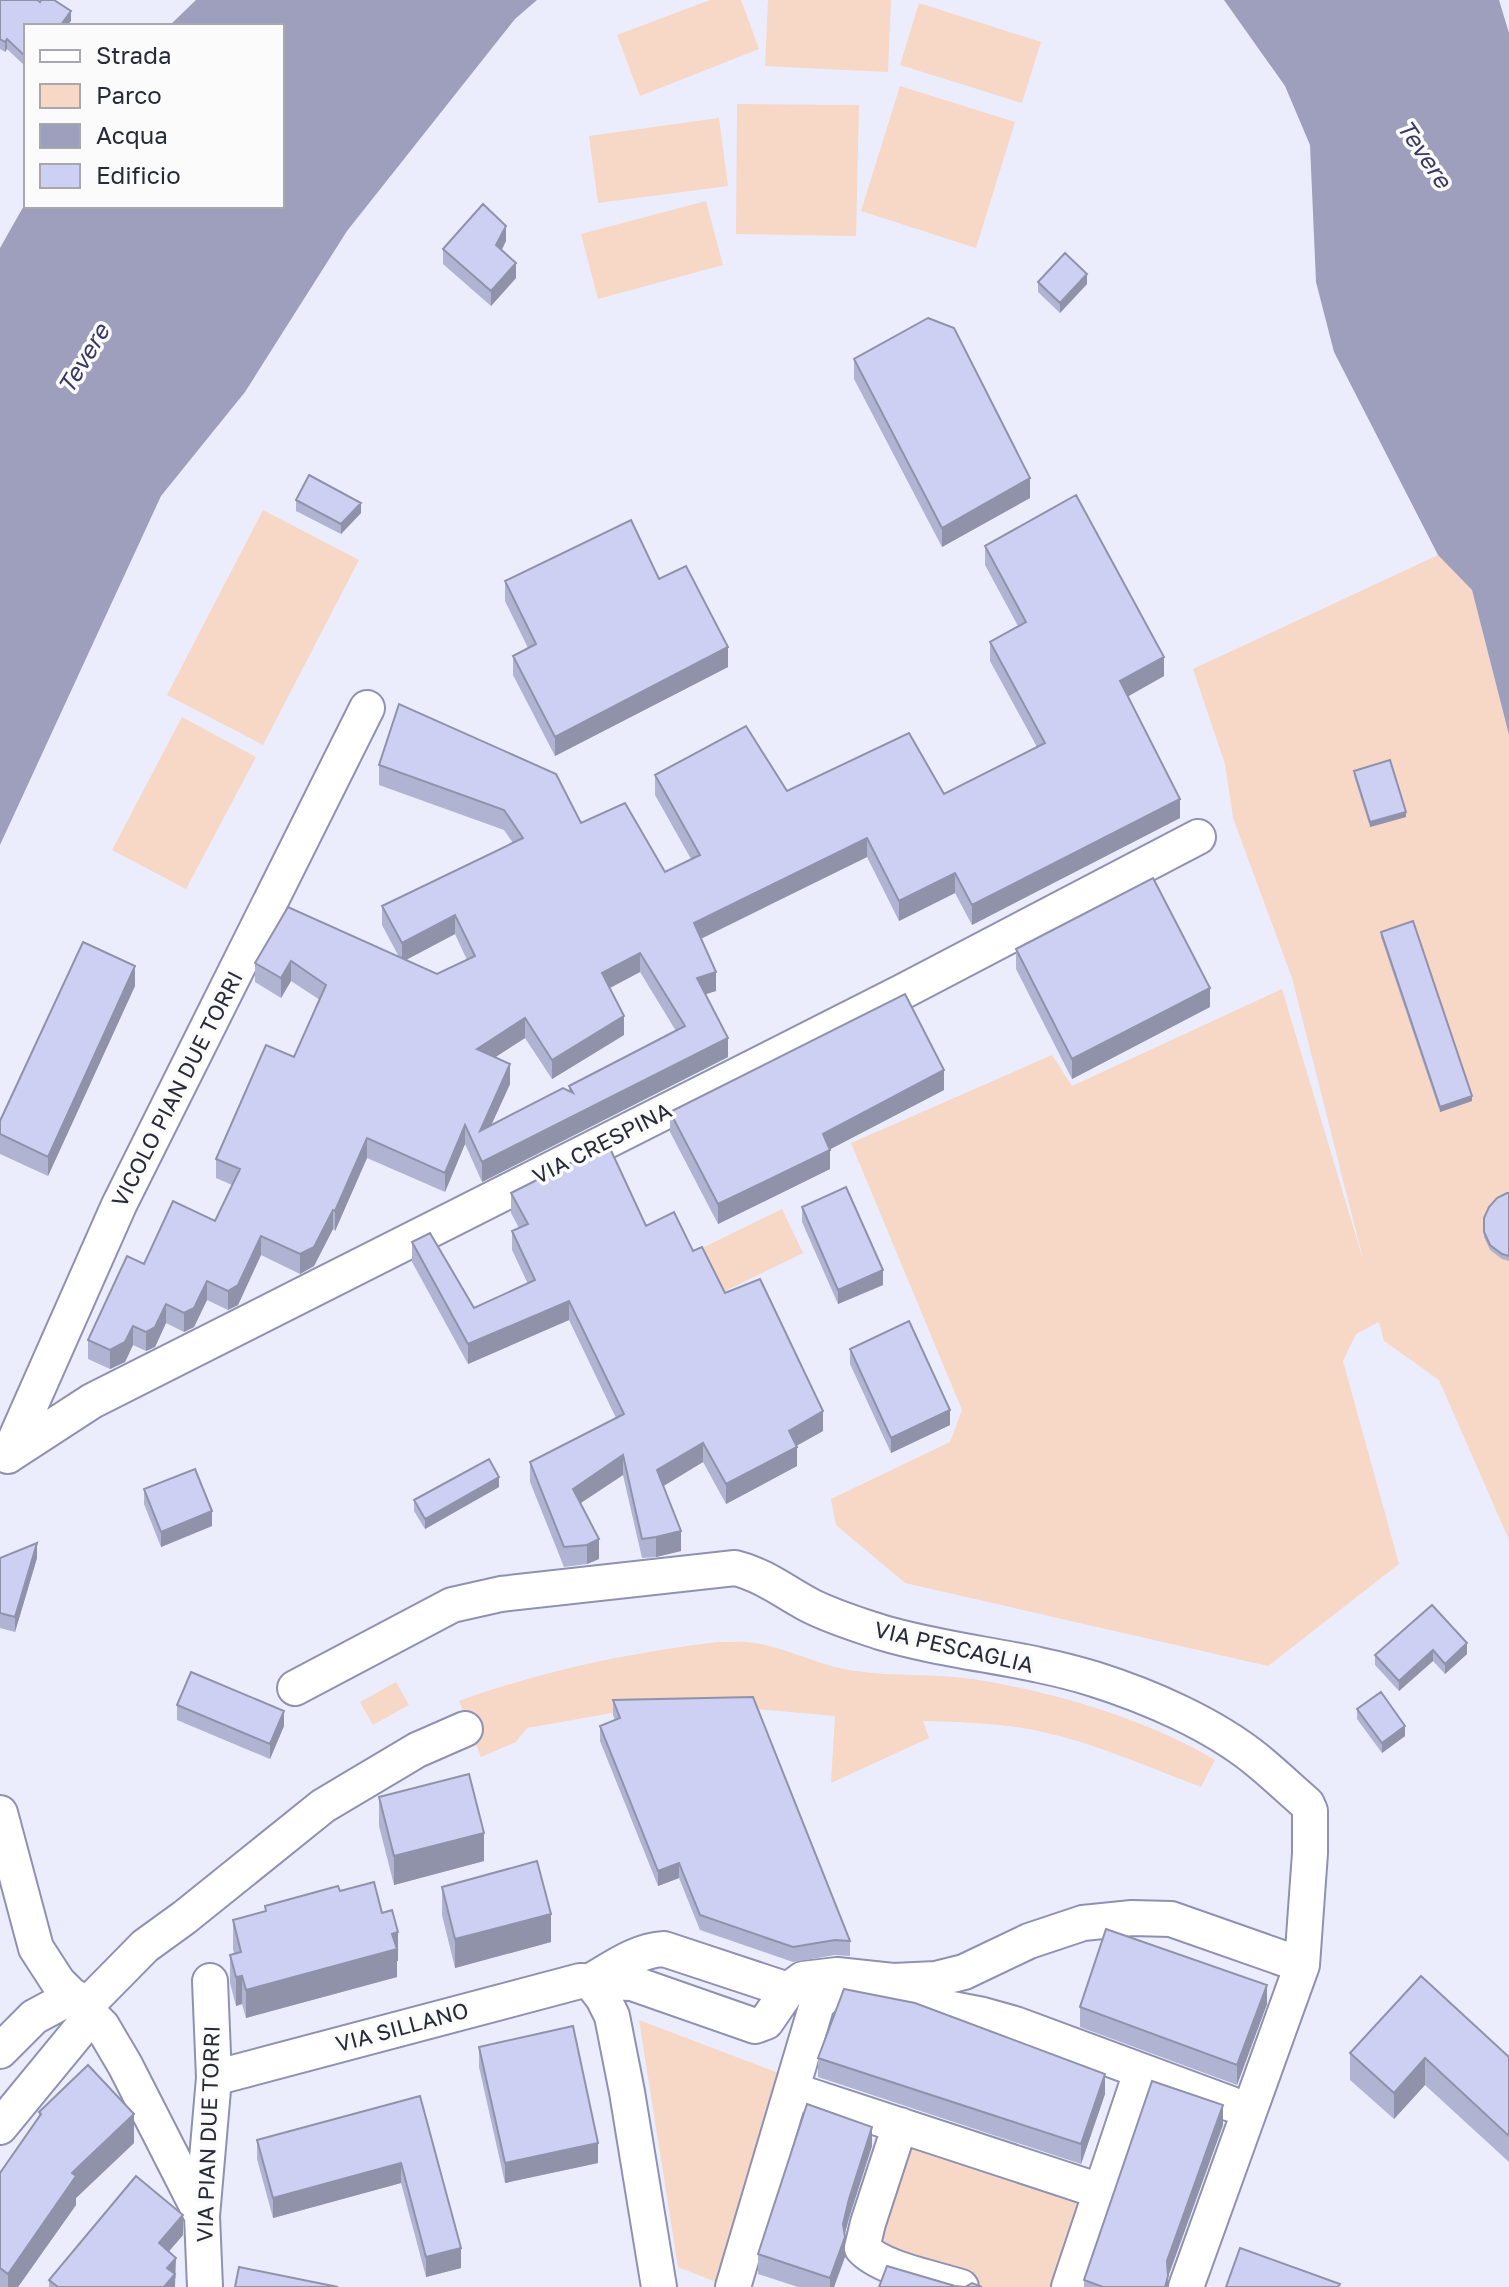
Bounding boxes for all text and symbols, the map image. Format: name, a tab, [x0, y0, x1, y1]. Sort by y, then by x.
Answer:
legend	[24, 24, 284, 208]
text: Strada	[96, 40, 171, 69]
text: Parco	[96, 80, 162, 109]
water label: Tevere	[1392, 114, 1460, 195]
text: Acqua	[96, 120, 168, 149]
text: Edificio	[96, 160, 181, 189]
water label: Tevere	[51, 316, 116, 398]
street label: VICOLO PIAN DUE TORRI	[105, 966, 248, 1211]
street label: VIA CRESPINA	[528, 1096, 676, 1189]
street label: VIA PESCAGLIA	[872, 1615, 1036, 1678]
street label: VIA SILLANO	[333, 1996, 471, 2057]
street label: VIA PIAN DUE TORRI	[190, 2025, 225, 2243]

